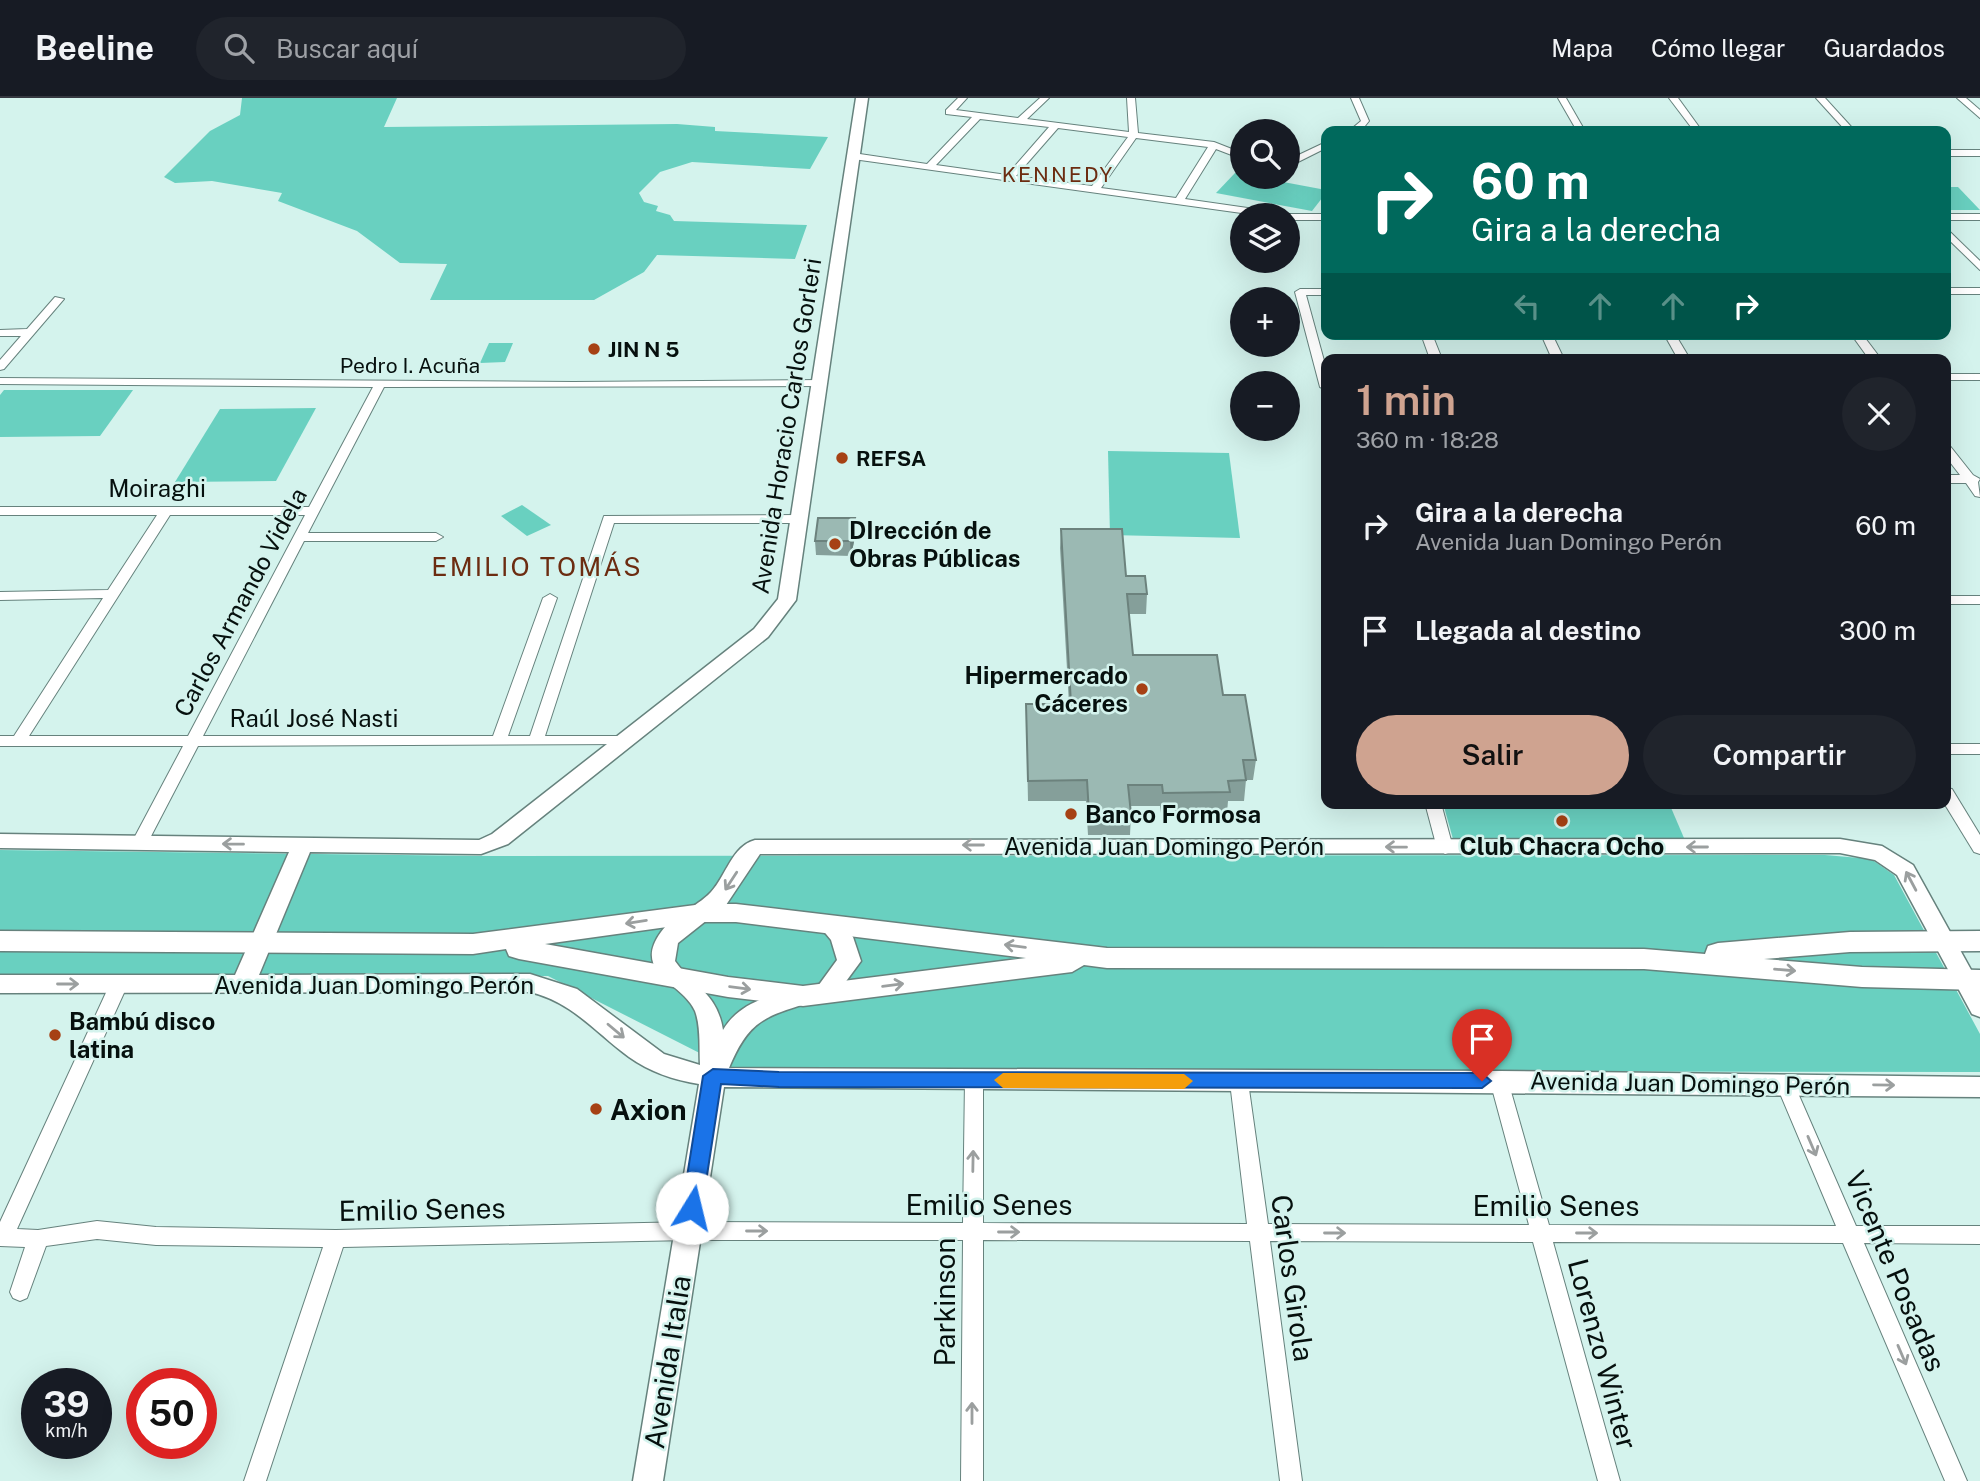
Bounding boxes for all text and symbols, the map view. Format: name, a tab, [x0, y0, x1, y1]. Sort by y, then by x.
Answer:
search box	[196, 17, 686, 80]
text: Beeline	[35, 29, 154, 67]
icon: search	[220, 29, 258, 67]
text: Buscar aquí	[276, 33, 418, 64]
text: Mapa	[1551, 34, 1613, 62]
text: Cómo llegar	[1651, 34, 1785, 62]
text: Guardados	[1823, 34, 1945, 62]
map controls	[1230, 119, 1300, 441]
button: search	[1230, 119, 1300, 189]
text: 60 m	[1471, 152, 1590, 210]
icon: right	[1356, 154, 1447, 245]
district label: KENNEDY	[1002, 162, 1114, 187]
button: layers	[1230, 203, 1300, 273]
text: Gira a la derecha	[1471, 211, 1721, 248]
street label: Avenida Horacio Carlos Gorleri	[746, 256, 826, 596]
button: +	[1230, 287, 1300, 357]
icon: left	[1508, 287, 1546, 325]
icon: ahead	[1581, 287, 1619, 325]
icon: ahead	[1654, 287, 1692, 325]
icon: right	[1727, 287, 1765, 325]
place label: JIN N 5	[608, 337, 679, 362]
marker: JIN N 5	[586, 341, 602, 357]
street label: Pedro I. Acuña	[340, 353, 480, 378]
button: −	[1230, 371, 1300, 441]
text: 1 min	[1356, 375, 1456, 424]
button: close	[1842, 377, 1916, 451]
text: 360 m · 18:28	[1356, 426, 1499, 453]
place label: REFSA	[856, 446, 926, 471]
marker: REFSA	[834, 450, 850, 466]
street label: Moiraghi	[108, 474, 206, 502]
street label: Carlos Armando Videla	[168, 483, 312, 721]
text: Gira a la derecha	[1415, 497, 1623, 528]
icon: right	[1356, 507, 1394, 545]
text: 60 m	[1855, 510, 1916, 541]
place label: DIrección de Obras Públicas	[849, 516, 1020, 572]
text: Avenida Juan Domingo Perón	[1415, 528, 1722, 555]
marker: DIrección de Obras Públicas	[827, 536, 843, 552]
district label: EMILIO TOMÁS	[431, 551, 643, 582]
icon: arrive	[1356, 612, 1394, 650]
text: Llegada al destino	[1415, 615, 1641, 646]
text: 300 m	[1839, 615, 1916, 646]
place label: Hipermercado Cáceres	[964, 661, 1128, 717]
marker: Hipermercado Cáceres	[1134, 681, 1150, 697]
street label: Raúl José Nasti	[229, 704, 399, 732]
button: Salir	[1356, 715, 1629, 795]
button: Compartir	[1643, 715, 1916, 795]
place label: Banco Formosa	[1085, 800, 1261, 828]
marker: Banco Formosa	[1063, 806, 1079, 822]
marker: Club Chacra Ocho	[1554, 813, 1570, 829]
street label: Avenida Juan Domingo Perón	[1004, 832, 1324, 860]
place label: Club Chacra Ocho	[1460, 832, 1664, 860]
one-way arrow	[222, 838, 245, 851]
one-way arrow	[961, 838, 984, 852]
one-way arrow	[1385, 840, 1408, 854]
one-way arrow	[1686, 840, 1709, 854]
one-way arrow	[723, 871, 738, 890]
one-way arrow	[1903, 872, 1917, 892]
one-way arrow	[625, 916, 648, 929]
one-way arrow	[1004, 940, 1027, 953]
one-way arrow	[1773, 964, 1796, 977]
street label: Avenida Juan Domingo Perón	[214, 971, 534, 999]
one-way arrow	[56, 977, 79, 991]
one-way arrow	[881, 978, 904, 991]
one-way arrow	[728, 982, 751, 995]
place label: Bambú disco latina	[69, 1007, 215, 1063]
pin	[1452, 1009, 1512, 1081]
icon: arrive	[1463, 1020, 1501, 1058]
one-way arrow	[606, 1023, 624, 1039]
marker: Bambú disco latina	[47, 1027, 63, 1043]
street label: Avenida Juan Domingo Perón	[1530, 1066, 1850, 1100]
one-way arrow	[1872, 1079, 1895, 1092]
place label: Axion	[610, 1093, 687, 1126]
marker: Axion	[588, 1101, 604, 1117]
one-way arrow	[1806, 1135, 1819, 1157]
one-way arrow	[966, 1150, 980, 1173]
street label: Vicente Posadas	[1839, 1166, 1953, 1376]
position arrow	[655, 1171, 729, 1245]
street label: Emilio Senes	[906, 1188, 1072, 1221]
street label: Emilio Senes	[1473, 1189, 1639, 1222]
street label: Emilio Senes	[338, 1191, 506, 1227]
street label: Carlos Girola	[1265, 1193, 1321, 1363]
one-way arrow	[745, 1224, 768, 1238]
one-way arrow	[997, 1225, 1020, 1239]
one-way arrow	[1323, 1226, 1346, 1240]
one-way arrow	[1575, 1226, 1598, 1240]
street label: Parkinson	[928, 1238, 961, 1367]
street label: Lorenzo Winter	[1562, 1255, 1644, 1453]
street label: Avenida Italia	[637, 1273, 697, 1451]
one-way arrow	[1896, 1344, 1909, 1365]
speed limit sign: 50	[126, 1368, 217, 1459]
text: 39	[43, 1384, 90, 1425]
one-way arrow	[965, 1402, 979, 1425]
text: km/h	[45, 1420, 88, 1441]

